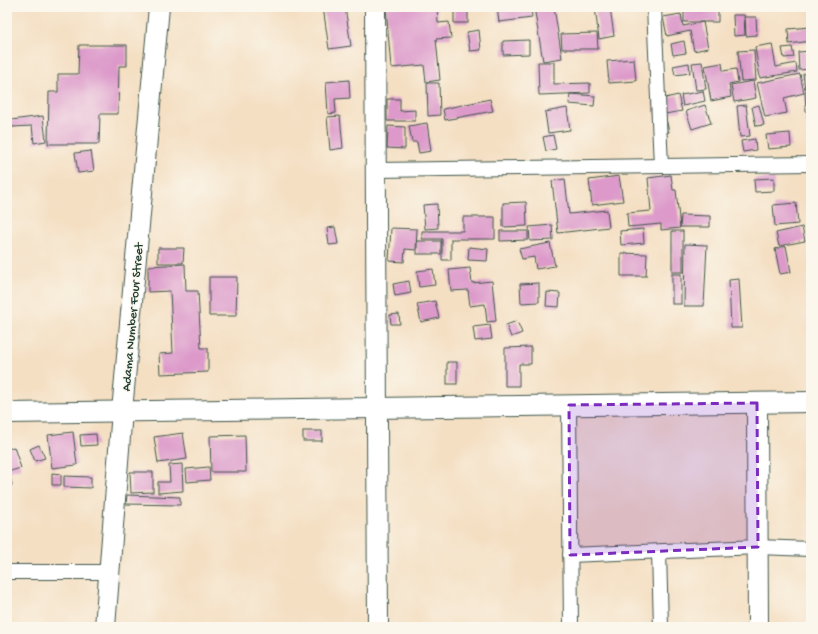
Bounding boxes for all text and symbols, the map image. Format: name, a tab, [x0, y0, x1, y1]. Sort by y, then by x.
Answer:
street label: Adama Number Four Street	[120, 241, 148, 392]

